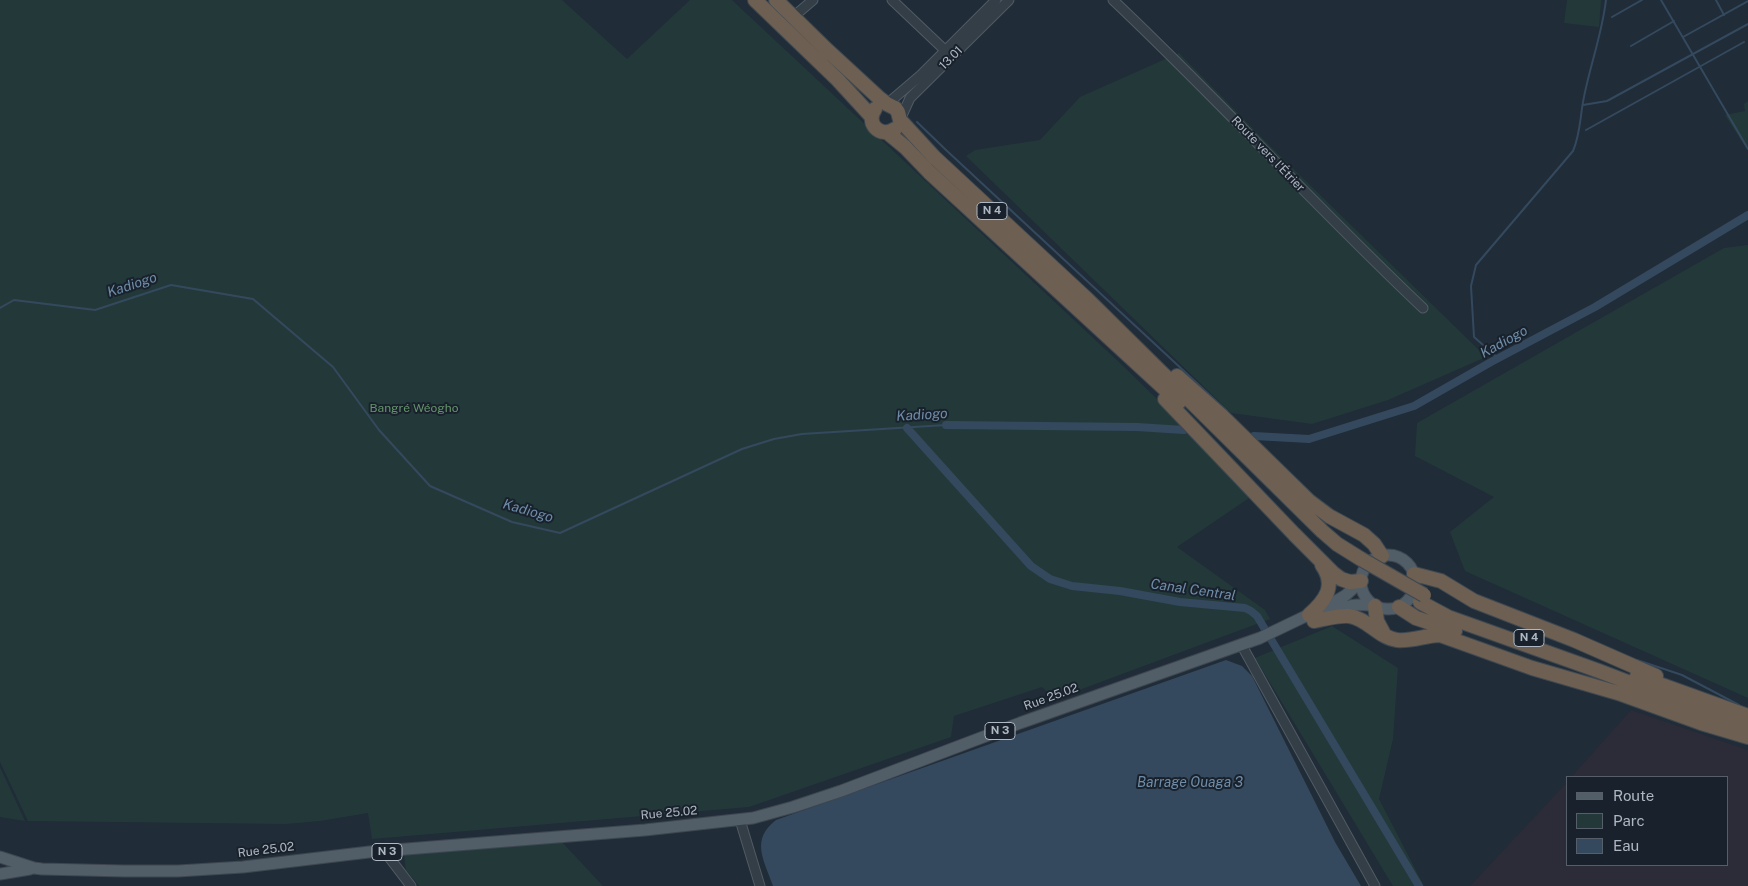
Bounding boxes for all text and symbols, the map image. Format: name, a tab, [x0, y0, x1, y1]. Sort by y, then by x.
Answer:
street label: 13.01	[936, 43, 966, 73]
street label: Route vers l'Étrier	[1228, 113, 1308, 195]
road number: N 4	[977, 202, 1007, 220]
water label: Kadiogo	[105, 269, 159, 301]
water label: Kadiogo	[1477, 322, 1531, 362]
park label: Bangré Wéogho	[370, 401, 458, 415]
water label: Kadiogo	[896, 405, 948, 425]
water label: Kadiogo	[501, 496, 555, 526]
water label: Canal Central	[1149, 576, 1237, 604]
road number: N 4	[1514, 630, 1544, 646]
street label: Rue 25.02	[1022, 681, 1080, 713]
road number: N 3	[985, 722, 1015, 739]
water label: Barrage Ouaga 3	[1137, 775, 1243, 791]
legend	[1566, 776, 1728, 866]
text: Route	[1613, 787, 1654, 804]
street label: Rue 25.02	[640, 803, 698, 823]
text: Parc	[1613, 812, 1645, 829]
text: Eau	[1613, 837, 1639, 854]
street label: Rue 25.02	[237, 839, 295, 861]
road number: N 3	[372, 844, 402, 860]

